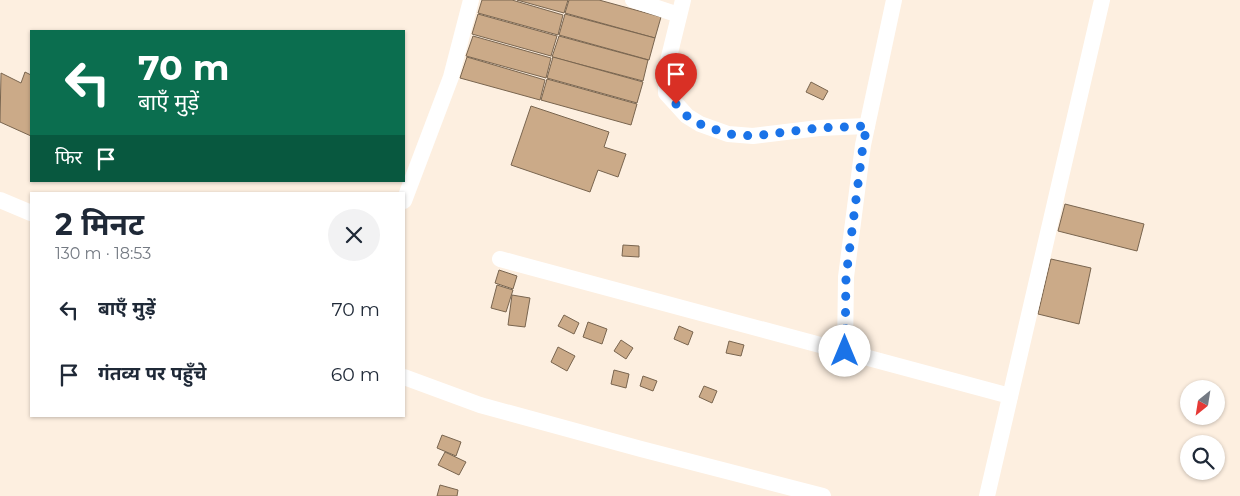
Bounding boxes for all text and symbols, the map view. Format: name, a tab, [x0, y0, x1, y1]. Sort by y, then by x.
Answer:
text: 70 m	[138, 46, 229, 89]
icon: left	[55, 50, 120, 115]
pin	[655, 53, 697, 104]
icon: arrive	[662, 60, 690, 88]
text: बाएँ मुड़ें	[138, 89, 199, 116]
icon: arrive	[92, 145, 120, 173]
text: फिर	[55, 146, 82, 169]
text: 2 मिनट	[55, 206, 144, 243]
button: close	[328, 209, 380, 261]
text: 130 m · 18:53	[55, 244, 151, 263]
icon: left	[55, 296, 83, 324]
text: बाएँ मुड़ें	[98, 297, 155, 320]
text: 70 m	[331, 298, 380, 321]
position arrow	[818, 324, 870, 376]
icon: arrive	[55, 361, 83, 389]
text: गंतव्य पर पहुँचे	[98, 362, 206, 385]
text: 60 m	[331, 363, 380, 386]
north arrow	[1180, 380, 1225, 425]
map controls	[1180, 380, 1225, 480]
button: search	[1180, 435, 1225, 480]

